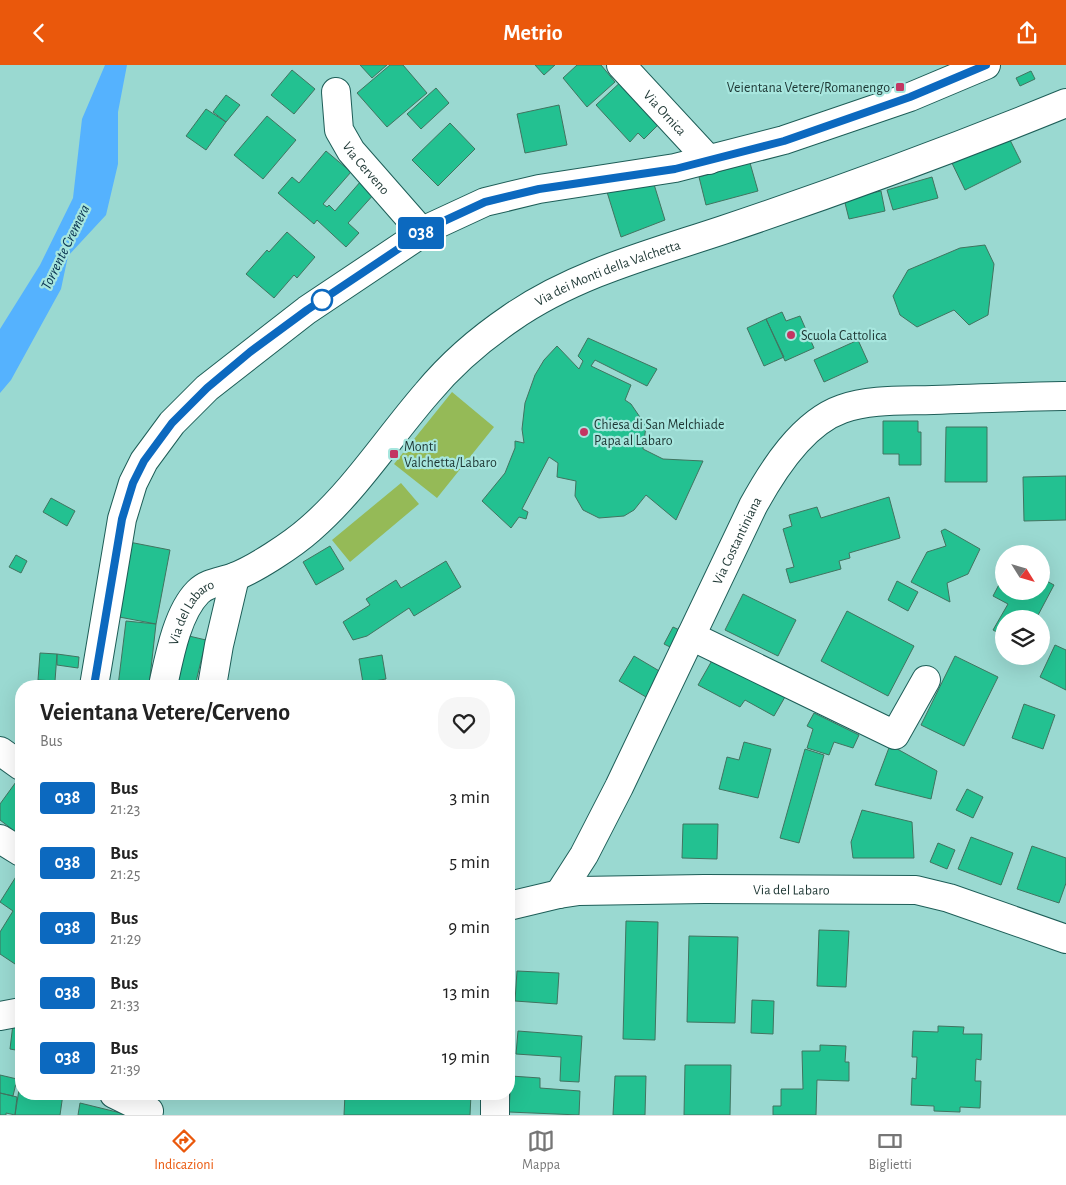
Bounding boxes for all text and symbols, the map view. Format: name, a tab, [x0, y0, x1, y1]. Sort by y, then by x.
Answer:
icon: back	[25, 19, 53, 47]
icon: share	[1013, 19, 1041, 47]
text: Metrio	[503, 22, 563, 44]
place label: Veientana Vetere/Romanengo	[727, 81, 890, 95]
marker: Veientana Vetere/Romanengo	[894, 81, 906, 93]
street label: Via Ornica	[640, 88, 689, 139]
street label: Via Cerveno	[339, 140, 392, 198]
water label: Torrente Cremera	[38, 202, 93, 292]
line badge: 038	[392, 217, 450, 249]
text: 038	[408, 224, 434, 242]
street label: Via dei Monti della Valchetta	[533, 238, 683, 309]
unlabelled marker	[311, 289, 333, 311]
marker: Scuola Cattolica	[785, 329, 797, 341]
place label: Scuola Cattolica	[801, 329, 887, 343]
place label: Chiesa di San Melchiade Papa al Labaro	[594, 418, 724, 448]
marker: Chiesa di San Melchiade Papa al Labaro	[578, 426, 590, 438]
place label: Monti Valchetta/Labaro	[404, 440, 497, 470]
marker: Monti Valchetta/Labaro	[388, 448, 400, 460]
street label: Via Costantiniana	[711, 494, 765, 587]
north arrow	[995, 545, 1050, 600]
map controls	[995, 545, 1050, 665]
street label: Via del Labaro	[167, 577, 216, 647]
button: layers	[995, 610, 1050, 665]
button: heart	[438, 697, 490, 749]
text: Veientana Vetere/Cerveno	[40, 701, 290, 725]
text: Bus	[40, 733, 63, 749]
text: Bus	[110, 779, 138, 798]
text: 3 min	[449, 788, 490, 807]
text: 038	[54, 789, 81, 807]
text: 21:23	[110, 801, 140, 817]
text: Bus	[110, 844, 138, 863]
text: 5 min	[449, 853, 490, 872]
text: 038	[54, 854, 81, 872]
text: 21:25	[110, 866, 140, 882]
street label: Via del Labaro	[753, 883, 830, 898]
text: Bus	[110, 909, 138, 928]
text: 9 min	[448, 918, 490, 937]
text: 038	[54, 919, 81, 937]
text: 21:29	[110, 931, 141, 947]
text: Bus	[110, 974, 138, 993]
text: 13 min	[443, 983, 490, 1002]
text: 038	[54, 984, 81, 1002]
text: 21:33	[110, 996, 140, 1012]
text: Bus	[110, 1039, 138, 1058]
text: 19 min	[442, 1048, 490, 1067]
text: 038	[54, 1049, 81, 1067]
text: 21:39	[110, 1061, 141, 1077]
tab: Indicazioni	[154, 1127, 214, 1174]
tab: Mappa	[522, 1127, 560, 1174]
tab: Biglietti	[868, 1127, 912, 1174]

